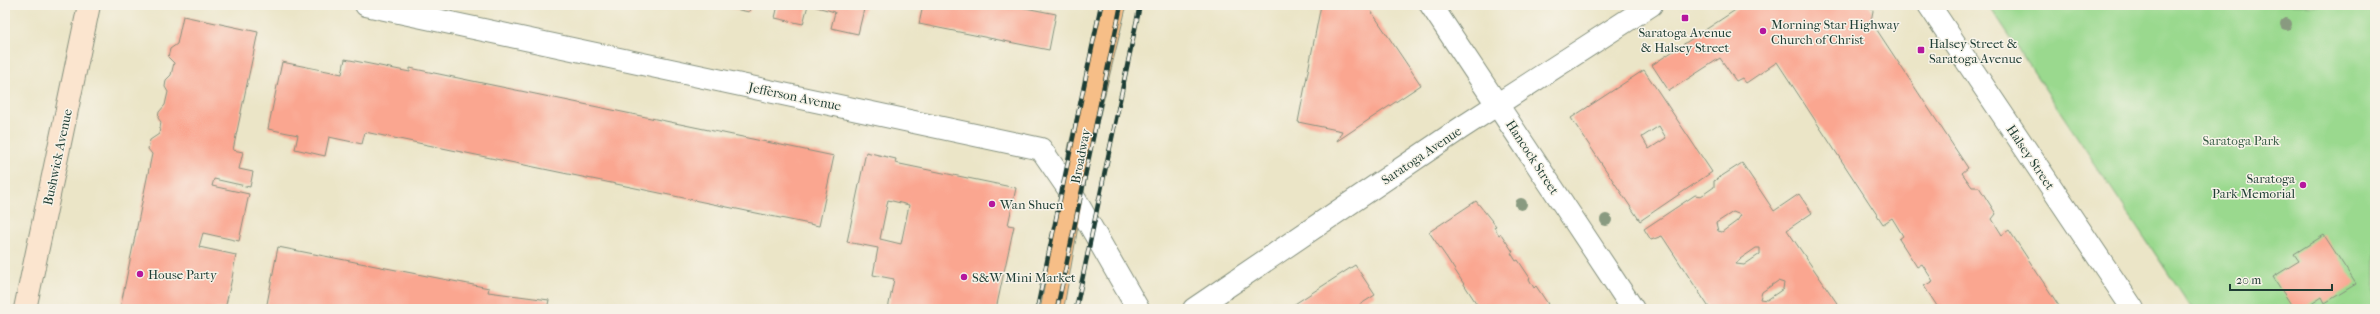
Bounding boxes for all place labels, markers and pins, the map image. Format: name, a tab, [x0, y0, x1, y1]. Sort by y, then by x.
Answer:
marker: Saratoga Avenue & Halsey Street	[1680, 13, 1690, 23]
place label: Morning Star Highway Church of Christ	[1771, 17, 1900, 47]
place label: Saratoga Avenue & Halsey Street	[1638, 25, 1732, 55]
marker: Morning Star Highway Church of Christ	[1758, 26, 1768, 36]
place label: Halsey Street & Saratoga Avenue	[1929, 36, 2023, 66]
marker: Halsey Street & Saratoga Avenue	[1916, 45, 1926, 55]
place label: Saratoga Park Memorial	[2212, 171, 2296, 201]
marker: Saratoga Park Memorial	[2298, 180, 2308, 190]
place label: Wan Shuen	[999, 197, 1064, 212]
marker: Wan Shuen	[987, 199, 997, 209]
place label: House Party	[148, 267, 218, 282]
marker: House Party	[135, 269, 145, 279]
place label: S&W Mini Market	[972, 270, 1076, 285]
marker: S&W Mini Market	[959, 272, 969, 282]

